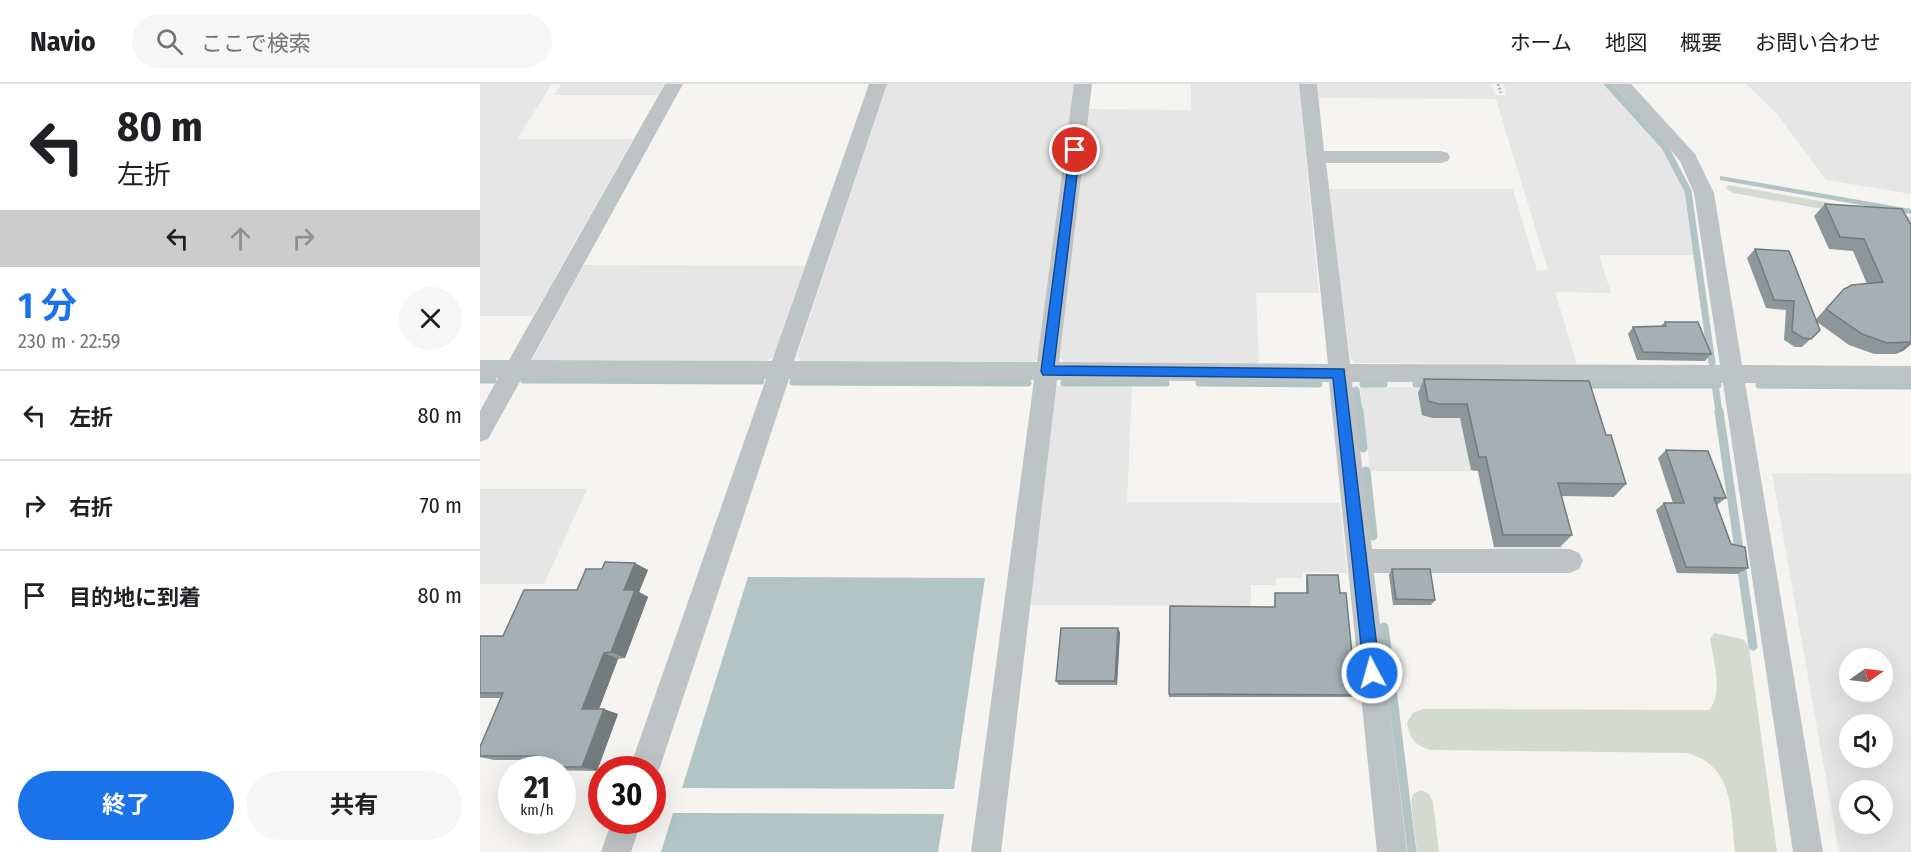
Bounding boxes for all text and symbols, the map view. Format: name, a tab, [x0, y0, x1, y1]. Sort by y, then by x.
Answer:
search box	[132, 14, 552, 68]
text: Navio	[30, 25, 96, 58]
icon: search	[153, 25, 186, 58]
text: ここで検索	[201, 30, 311, 57]
text: ホーム	[1510, 30, 1572, 56]
text: 地図	[1605, 30, 1647, 56]
text: 概要	[1680, 30, 1722, 56]
text: お問い合わせ	[1755, 30, 1881, 56]
text: 80 m	[117, 102, 203, 152]
icon: left	[18, 108, 96, 186]
pin	[1049, 124, 1100, 175]
icon: arrive	[1058, 133, 1091, 166]
text: 左折	[117, 159, 171, 191]
icon: left	[161, 222, 194, 255]
icon: ahead	[224, 222, 257, 255]
icon: right	[287, 222, 320, 255]
text: 1 分	[18, 284, 77, 328]
button: close	[399, 287, 462, 350]
text: 230 m · 22:59	[18, 329, 121, 353]
icon: left	[18, 399, 51, 432]
text: 80 m	[417, 402, 462, 429]
text: 左折	[69, 404, 113, 431]
icon: right	[18, 489, 51, 522]
text: 70 m	[420, 492, 462, 519]
text: 右折	[69, 494, 113, 521]
icon: arrive	[18, 579, 51, 612]
text: 80 m	[417, 582, 462, 609]
text: 目的地に到着	[69, 584, 201, 611]
position arrow	[1340, 641, 1404, 705]
north arrow	[1839, 648, 1893, 702]
map controls	[1839, 648, 1893, 834]
button: sound	[1839, 714, 1893, 768]
speed limit sign: 30	[588, 756, 666, 834]
text: 21	[524, 770, 550, 806]
button: 終了	[18, 771, 234, 840]
button: 共有	[246, 771, 462, 840]
button: search	[1839, 780, 1893, 834]
text: km/h	[520, 801, 554, 819]

